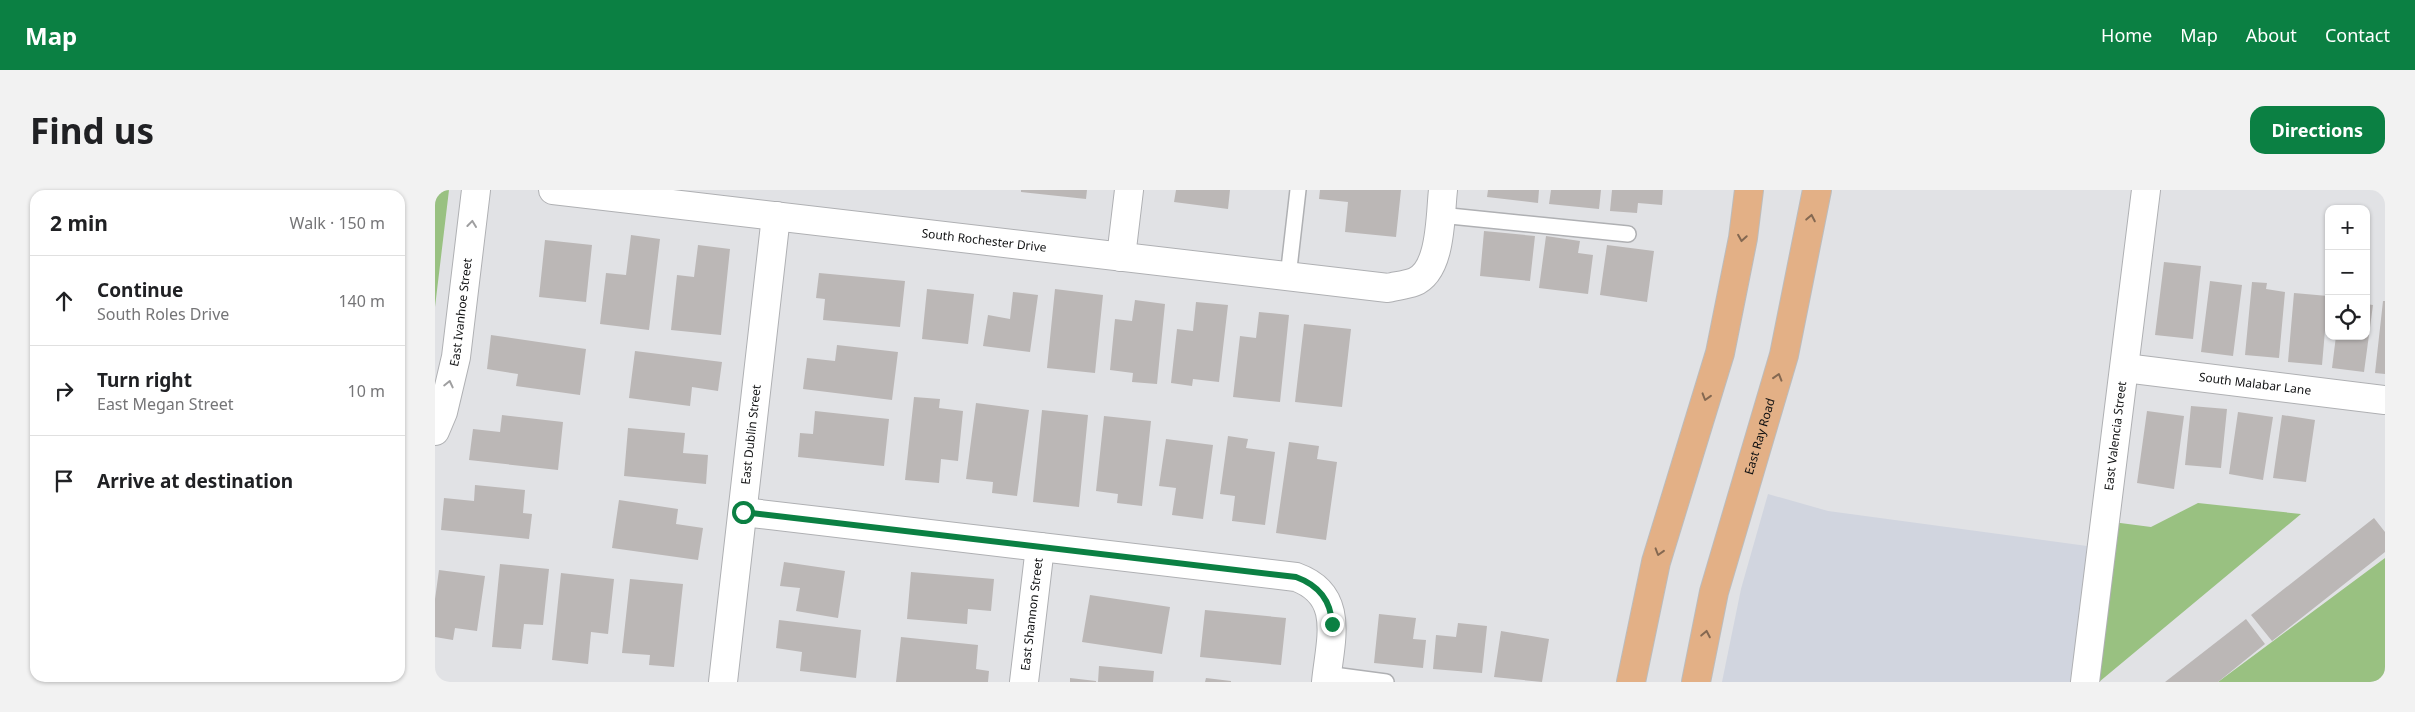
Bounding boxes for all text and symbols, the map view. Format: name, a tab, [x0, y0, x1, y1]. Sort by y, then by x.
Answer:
text: Map	[25, 19, 77, 52]
text: Home	[2101, 23, 2152, 47]
text: Map	[2180, 23, 2218, 47]
text: About	[2246, 23, 2297, 47]
text: Contact	[2325, 23, 2390, 47]
button: Directions	[2250, 106, 2385, 154]
text: Find us	[30, 107, 154, 154]
map controls	[2325, 205, 2370, 340]
button: +	[2325, 205, 2370, 250]
text: 2 min	[50, 209, 108, 237]
text: Walk · 150 m	[290, 212, 385, 234]
one-way arrow	[1806, 213, 1816, 222]
one-way arrow	[466, 219, 477, 227]
street label: South Rochester Drive	[921, 224, 1048, 256]
one-way arrow	[1738, 234, 1748, 243]
button: −	[2325, 250, 2370, 295]
street label: East Ivanhoe Street	[445, 257, 476, 368]
text: Continue	[97, 277, 183, 303]
icon: ahead	[50, 287, 78, 315]
text: 140 m	[338, 290, 385, 312]
button: locate	[2325, 295, 2370, 340]
text: South Roles Drive	[97, 303, 229, 325]
text: Turn right	[97, 367, 192, 393]
street label: South Malabar Lane	[2198, 368, 2312, 399]
one-way arrow	[1772, 372, 1783, 381]
icon: right	[50, 377, 78, 405]
text: 10 m	[348, 380, 385, 402]
one-way arrow	[444, 380, 454, 389]
street label: East Valencia Street	[2100, 380, 2130, 491]
street label: East Dublin Street	[737, 383, 765, 485]
one-way arrow	[1702, 392, 1712, 400]
text: East Megan Street	[97, 393, 234, 415]
street label: East Ray Road	[1740, 396, 1779, 477]
icon: arrive	[50, 467, 78, 495]
text: Arrive at destination	[97, 468, 293, 494]
route start	[732, 501, 755, 524]
one-way arrow	[1654, 547, 1664, 556]
street label: East Shannon Street	[1016, 556, 1047, 672]
route end	[1321, 613, 1344, 636]
one-way arrow	[1700, 630, 1710, 639]

